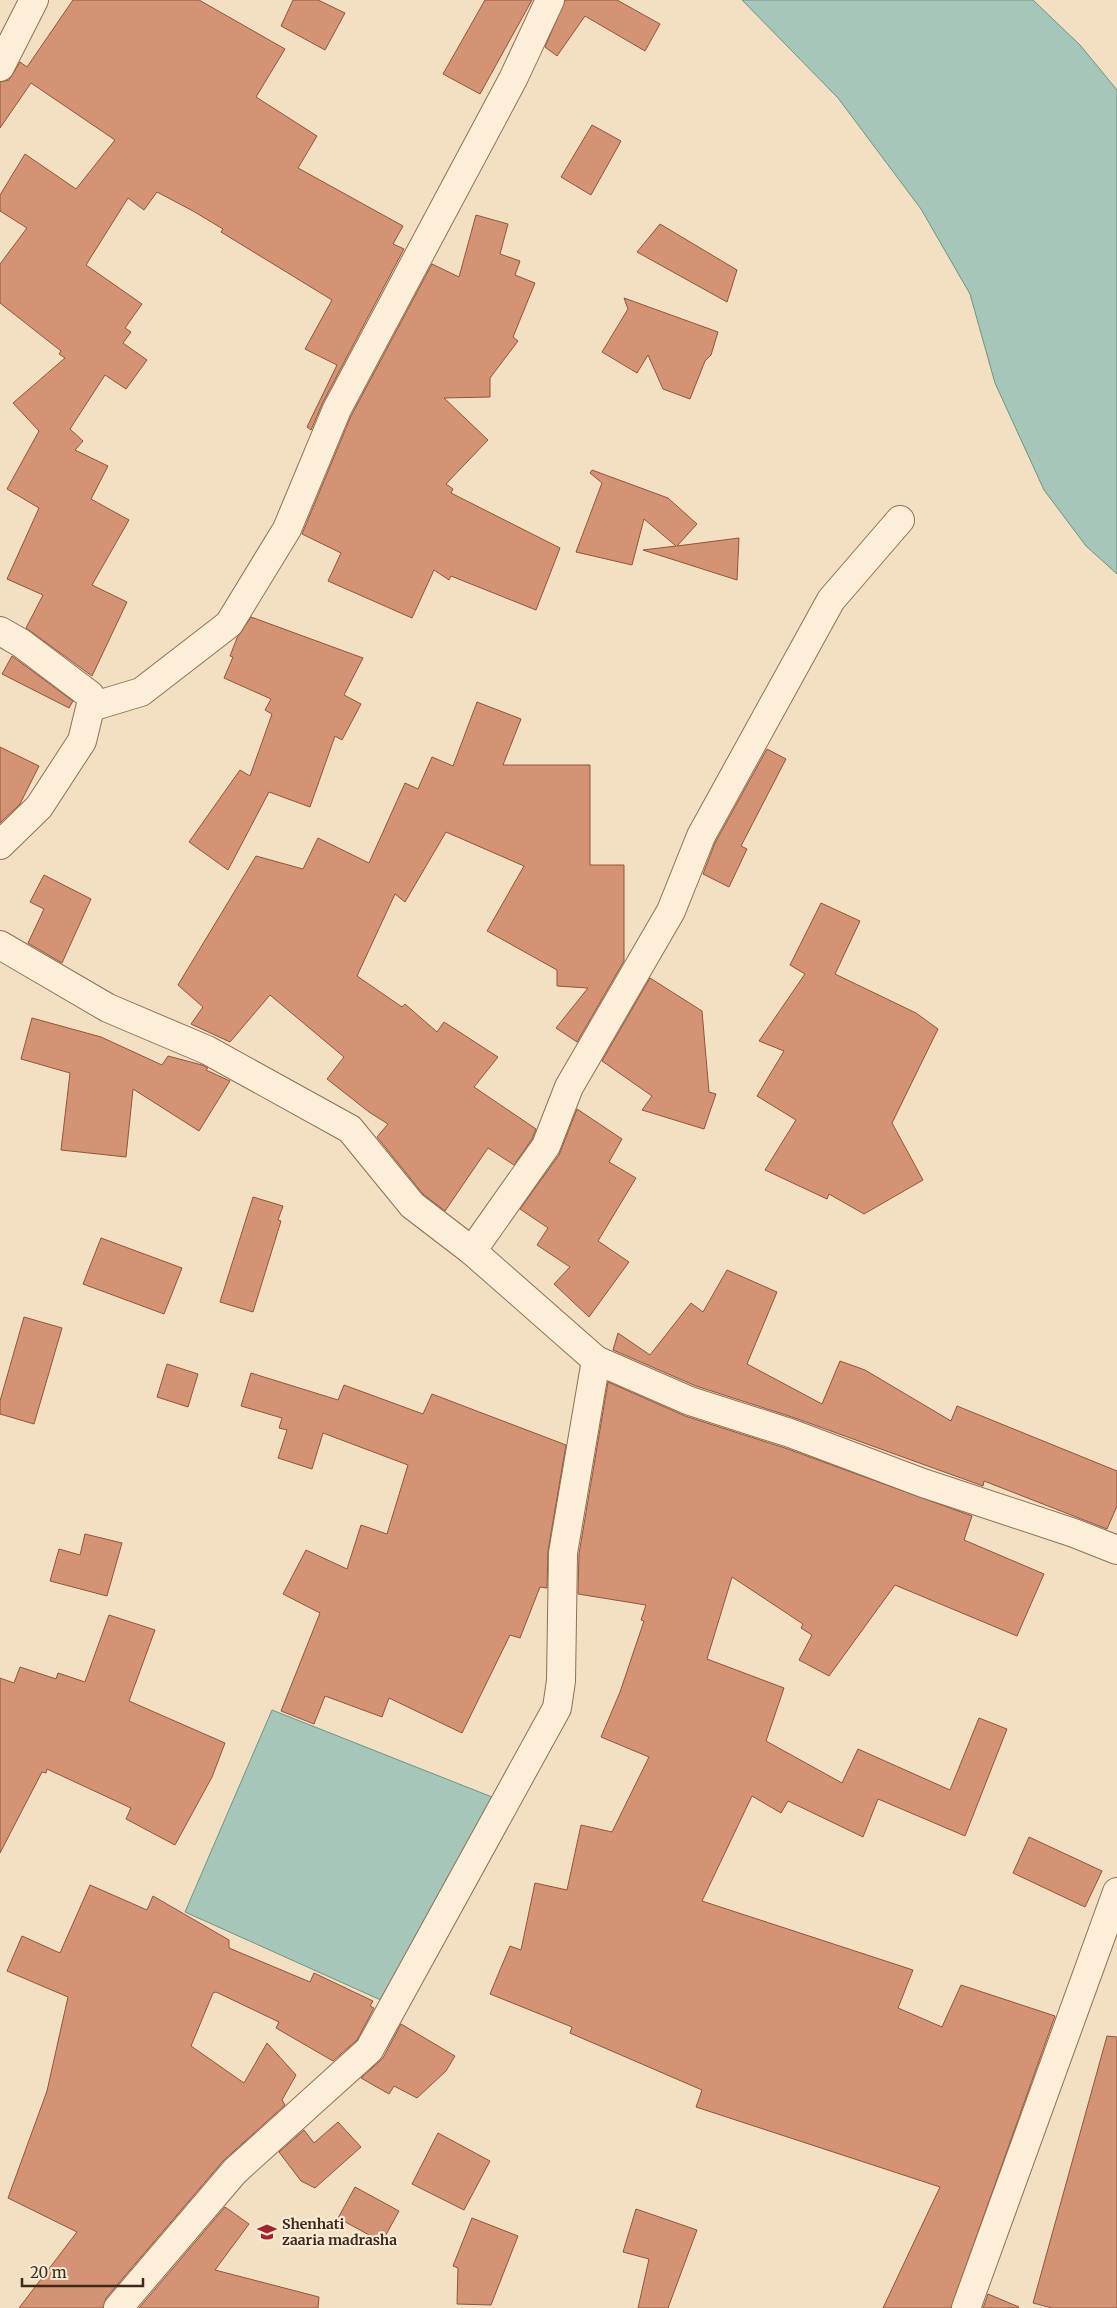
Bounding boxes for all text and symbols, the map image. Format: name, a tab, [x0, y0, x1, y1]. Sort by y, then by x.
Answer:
place label: Shenhati zaaria madrasha	[282, 2215, 397, 2249]
school or university icon: Shenhati zaaria madrasha	[256, 2221, 278, 2243]
scale bar	[22, 2256, 144, 2288]
text: 20 m	[30, 2263, 67, 2282]

